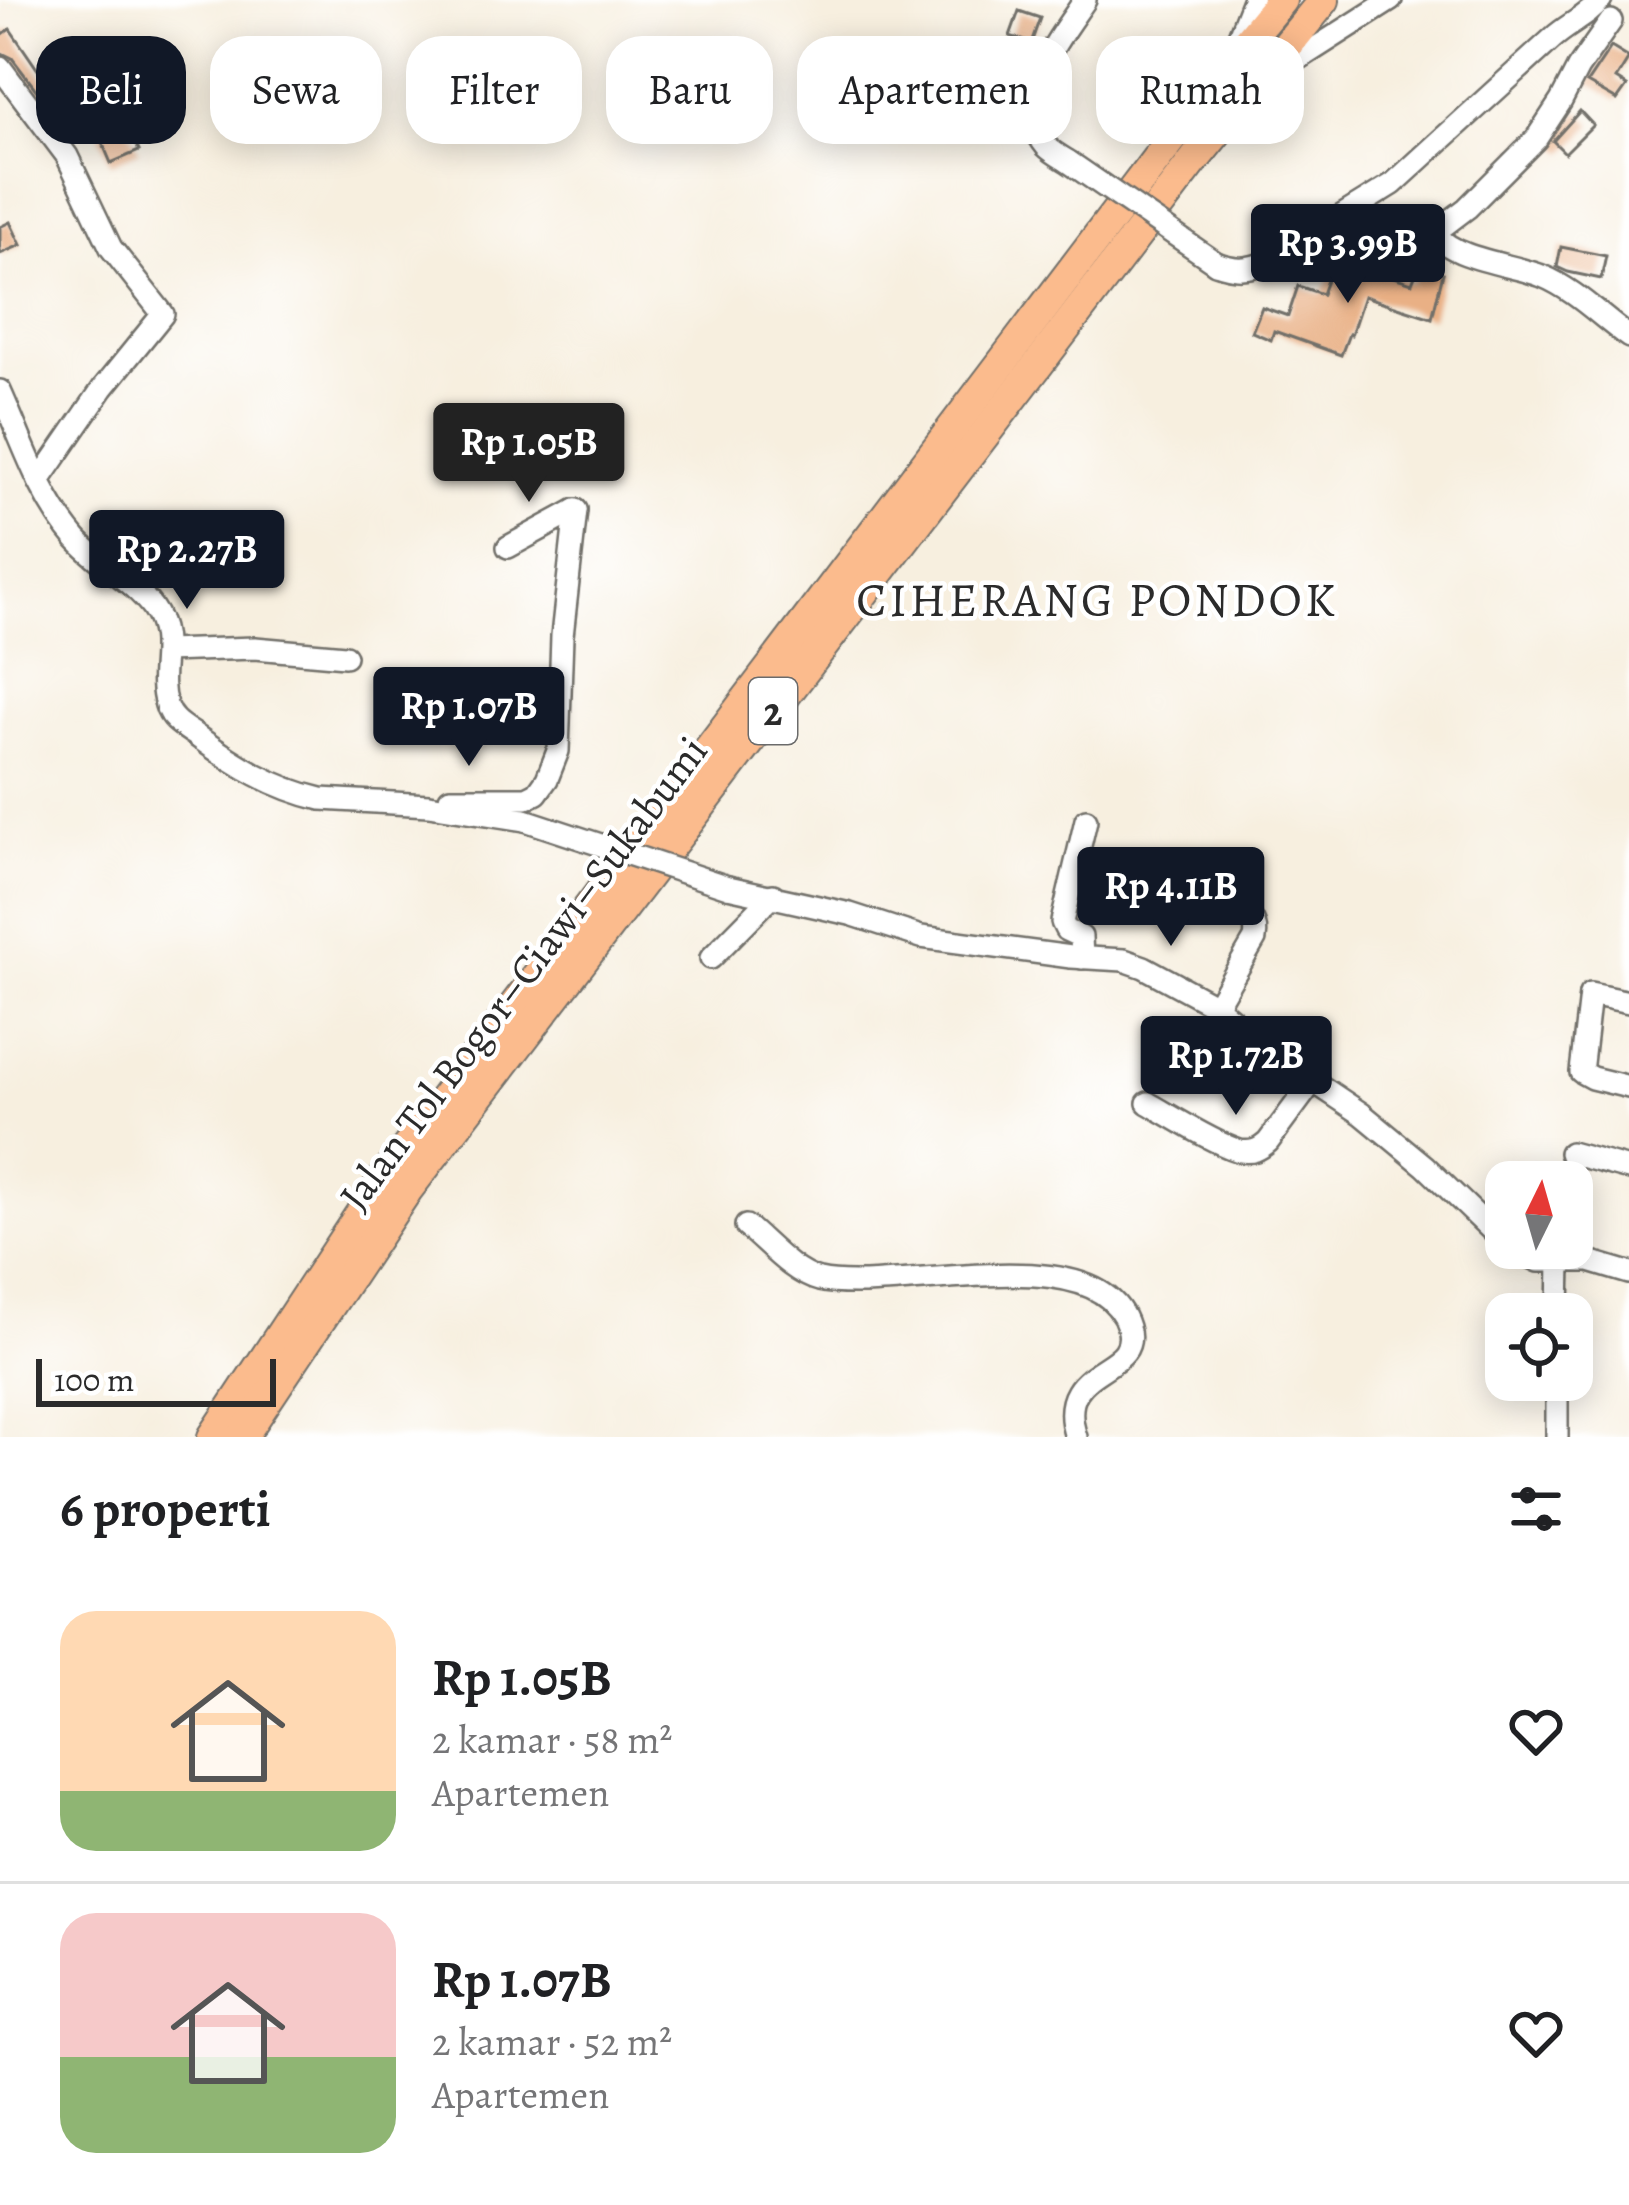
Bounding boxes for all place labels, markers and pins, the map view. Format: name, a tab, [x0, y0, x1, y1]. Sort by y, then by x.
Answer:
pin: Rp 3.99B	[1224, 204, 1472, 306]
pin: Rp 1.05B	[405, 403, 653, 505]
pin: Rp 2.27B	[63, 510, 311, 612]
pin: Rp 1.07B	[345, 667, 593, 769]
pin: Rp 4.11B	[1047, 847, 1295, 949]
pin: Rp 1.72B	[1112, 1016, 1360, 1118]

